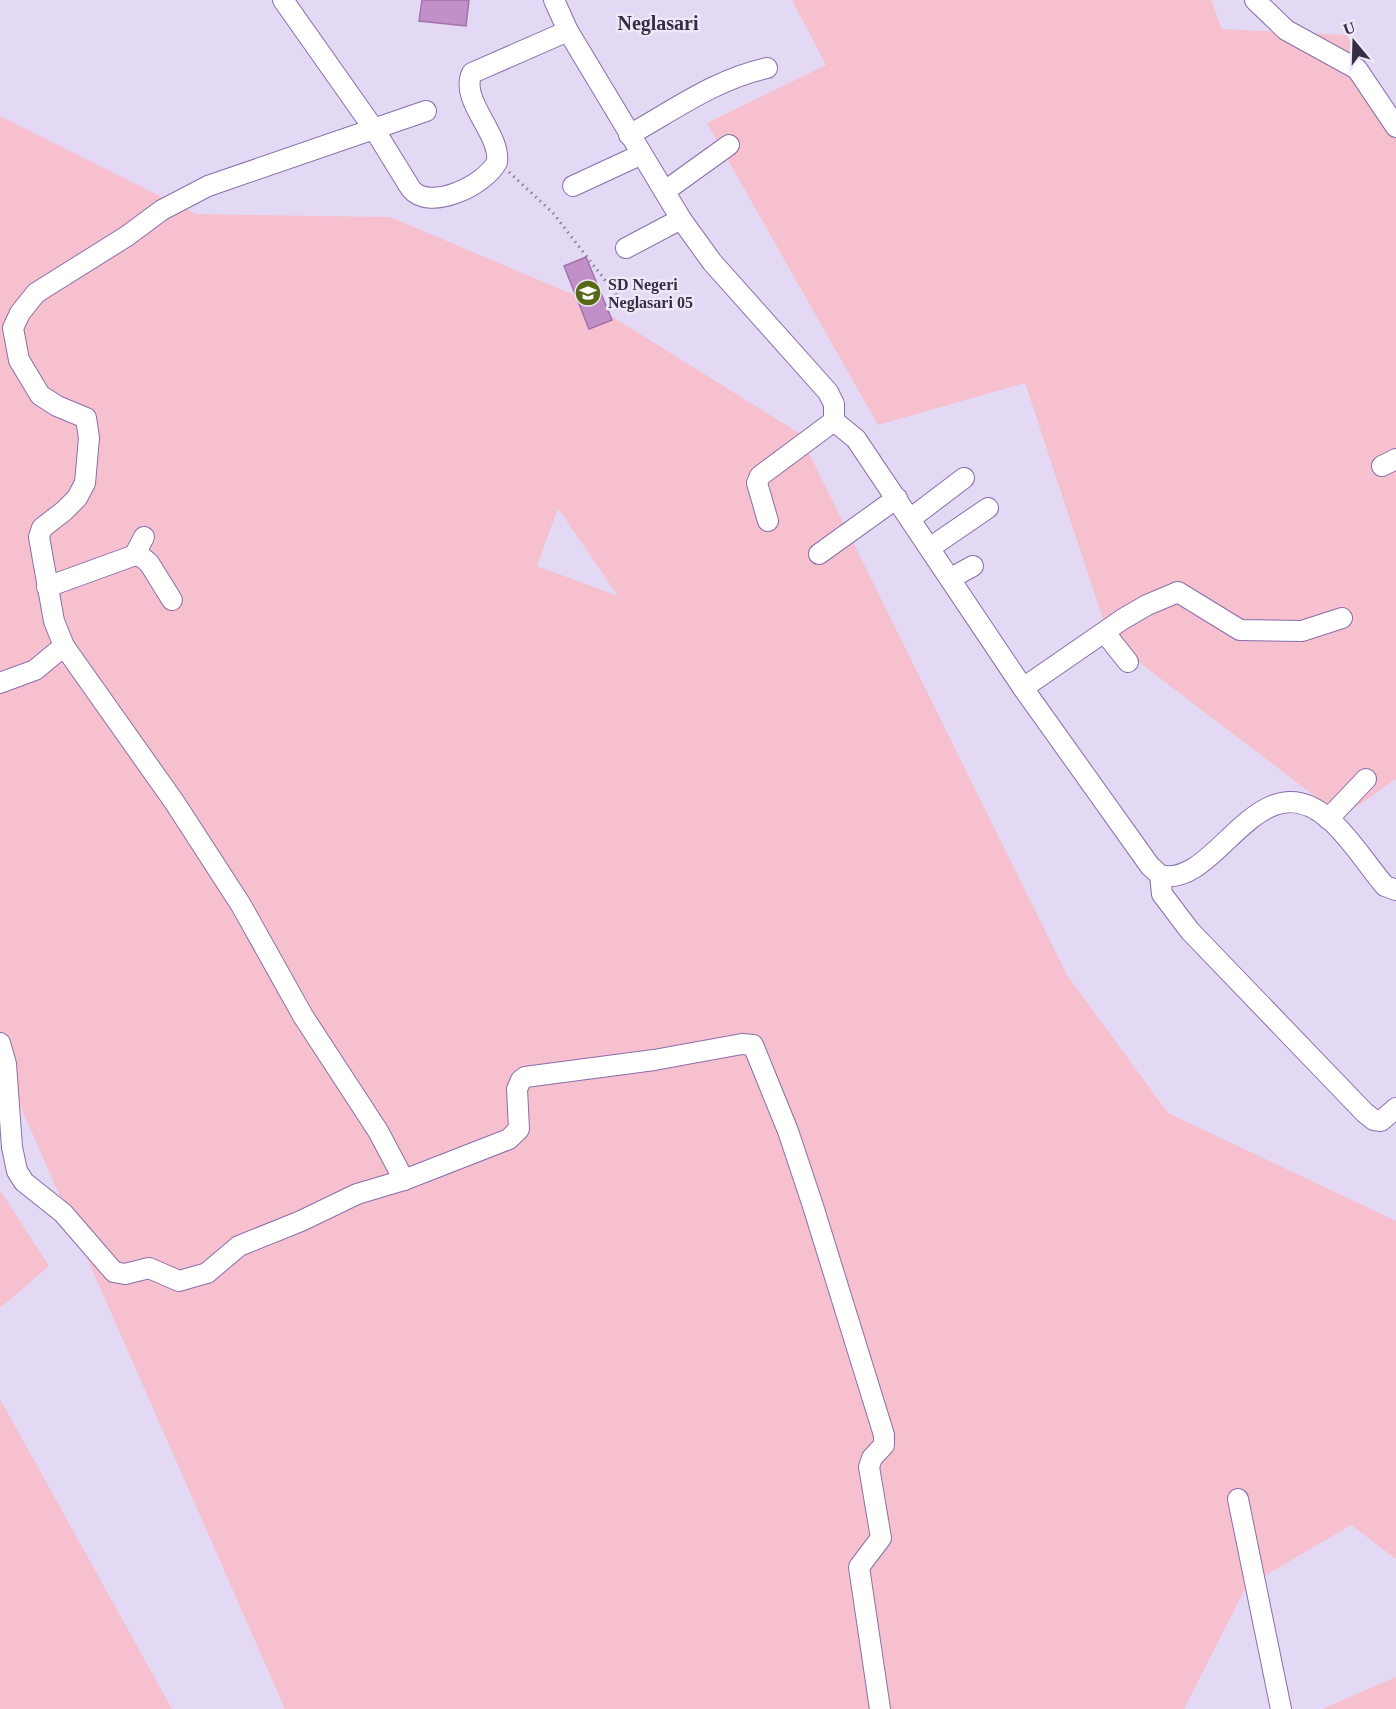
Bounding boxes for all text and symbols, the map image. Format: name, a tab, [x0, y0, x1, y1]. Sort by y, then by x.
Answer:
district label: Neglasari	[617, 12, 699, 35]
north arrow	[1324, 12, 1384, 72]
text: U	[1341, 18, 1358, 38]
place label: SD Negeri Neglasari 05	[608, 276, 693, 312]
school or university icon: SD Negeri Neglasari 05	[573, 278, 603, 308]

